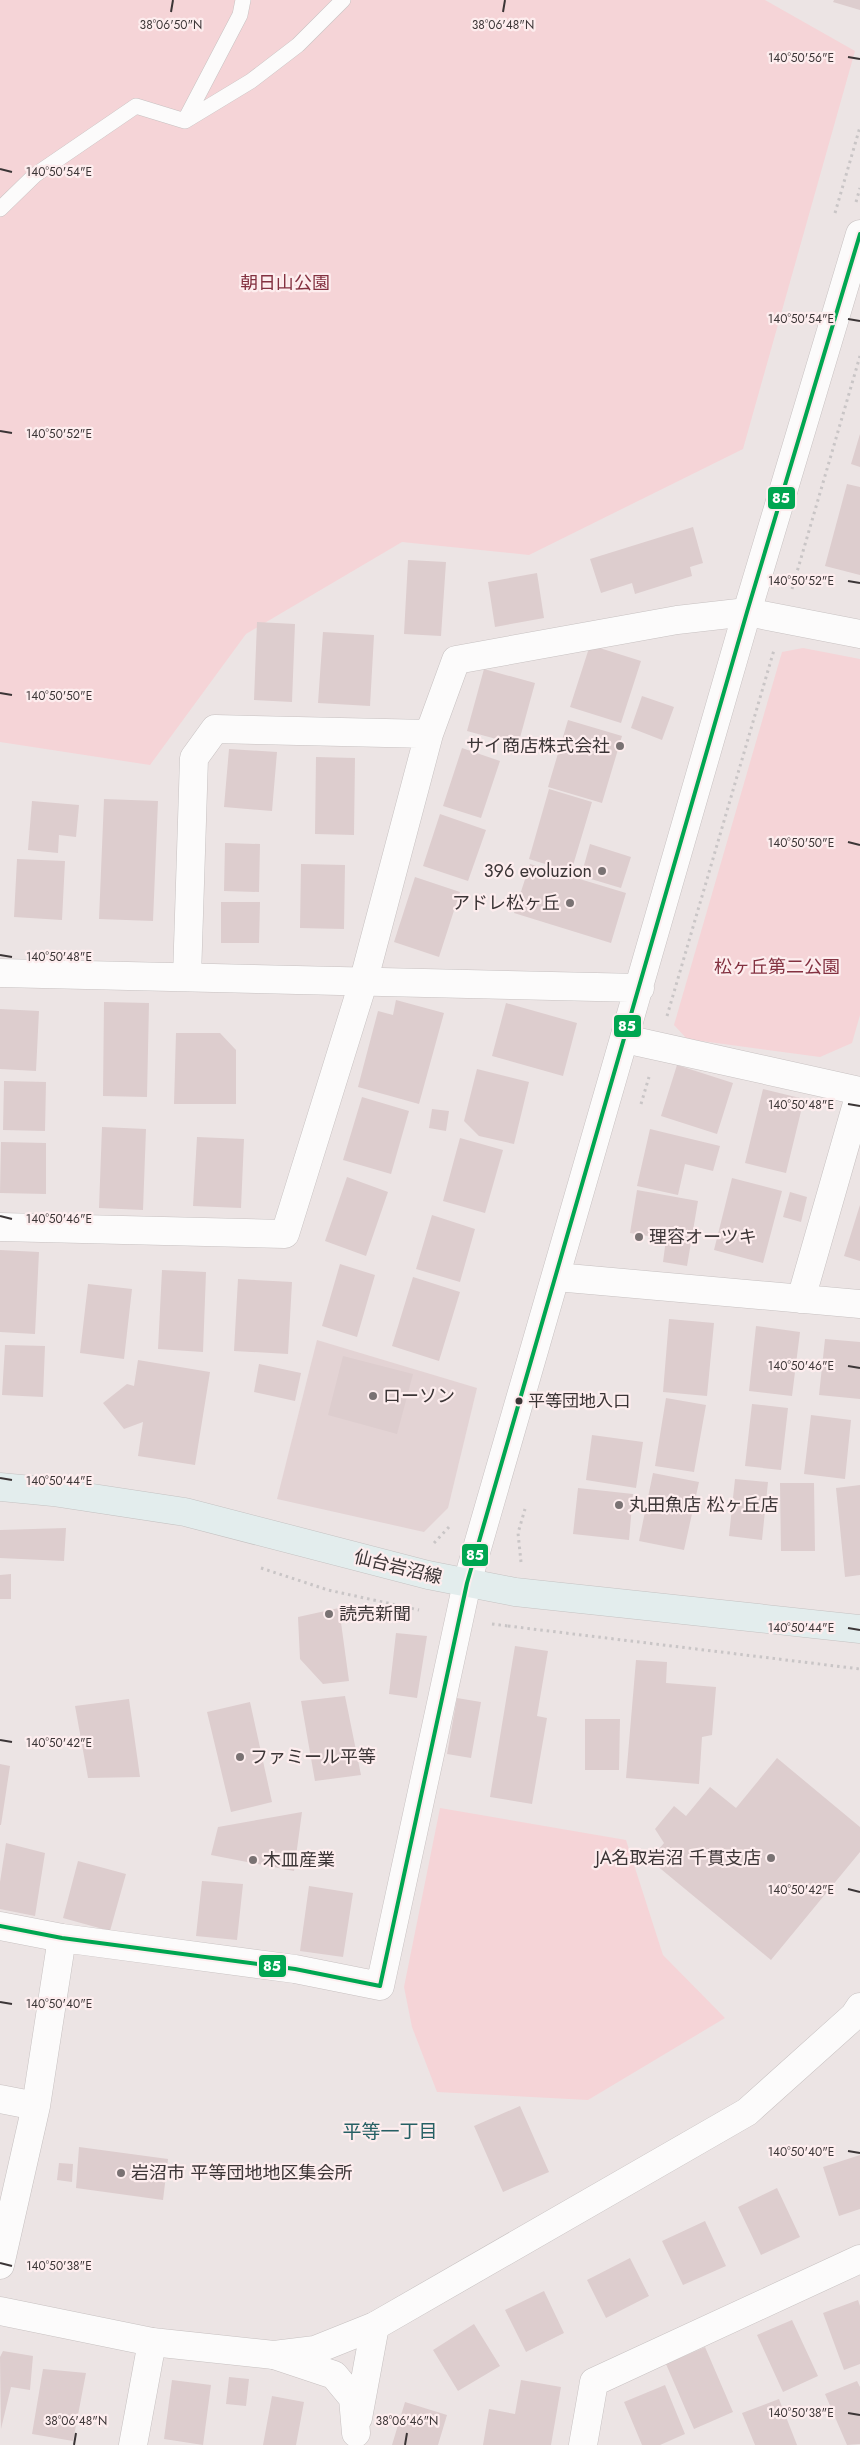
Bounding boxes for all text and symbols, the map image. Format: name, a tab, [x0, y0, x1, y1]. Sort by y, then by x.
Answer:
text: 38°06'50"N	[140, 16, 202, 34]
text: 38°06'48"N	[472, 16, 534, 34]
text: 140°50'56"E	[768, 49, 834, 67]
text: 140°50'54"E	[26, 163, 92, 181]
park label: 朝日山公園	[240, 270, 330, 296]
text: 140°50'54"E	[768, 310, 834, 328]
text: 140°50'52"E	[26, 425, 92, 443]
line badge: 85	[767, 486, 796, 510]
text: 85	[772, 488, 790, 508]
text: 140°50'52"E	[768, 572, 834, 590]
text: 140°50'50"E	[26, 687, 92, 705]
place label: サイ商店株式会社	[466, 733, 610, 759]
marker: サイ商店株式会社	[614, 740, 626, 752]
text: 140°50'50"E	[768, 834, 834, 852]
place label: 396 evoluzion	[484, 858, 592, 884]
marker: 396 evoluzion	[596, 865, 608, 877]
place label: アドレ松ヶ丘	[452, 890, 560, 916]
marker: アドレ松ヶ丘	[564, 897, 576, 909]
text: 140°50'48"E	[26, 948, 92, 966]
park label: 松ヶ丘第二公園	[714, 954, 840, 980]
line badge: 85	[613, 1014, 642, 1038]
text: 85	[618, 1016, 636, 1036]
text: 140°50'48"E	[768, 1096, 834, 1114]
text: 140°50'46"E	[26, 1210, 92, 1228]
place label: 理容オーツキ	[649, 1224, 757, 1250]
marker: 理容オーツキ	[633, 1231, 645, 1243]
text: 140°50'46"E	[768, 1357, 834, 1375]
place label: ローソン	[383, 1383, 455, 1409]
place label: 平等団地入口	[528, 1389, 630, 1413]
marker: ローソン	[367, 1390, 379, 1402]
marker: 平等団地入口	[514, 1396, 524, 1406]
text: 140°50'44"E	[26, 1472, 92, 1490]
place label: 丸田魚店 松ヶ丘店	[629, 1492, 778, 1518]
marker: 丸田魚店 松ヶ丘店	[613, 1499, 625, 1511]
street label: 仙台岩沼線	[351, 1543, 445, 1591]
line badge: 85	[461, 1543, 489, 1567]
text: 85	[466, 1545, 484, 1565]
place label: 読売新聞	[339, 1601, 411, 1627]
marker: 読売新聞	[323, 1608, 335, 1620]
text: 140°50'44"E	[768, 1619, 834, 1637]
text: 140°50'42"E	[26, 1734, 92, 1752]
place label: ファミール平等	[250, 1744, 376, 1770]
marker: ファミール平等	[234, 1751, 246, 1763]
place label: JA名取岩沼 千貫支店	[593, 1845, 761, 1871]
place label: 木皿産業	[263, 1847, 335, 1873]
marker: JA名取岩沼 千貫支店	[765, 1852, 777, 1864]
marker: 木皿産業	[247, 1854, 259, 1866]
text: 140°50'42"E	[768, 1881, 834, 1899]
line badge: 85	[258, 1954, 287, 1978]
text: 85	[263, 1956, 281, 1976]
text: 140°50'40"E	[26, 1995, 92, 2013]
district label: 平等一丁目	[342, 2118, 438, 2145]
text: 140°50'40"E	[768, 2143, 834, 2161]
place label: 岩沼市 平等団地地区集会所	[131, 2160, 352, 2186]
marker: 岩沼市 平等団地地区集会所	[115, 2167, 127, 2179]
text: 140°50'38"E	[26, 2257, 92, 2275]
text: 140°50'38"E	[768, 2404, 834, 2422]
text: 38°06'48"N	[45, 2412, 107, 2430]
text: 38°06'46"N	[376, 2412, 438, 2430]

